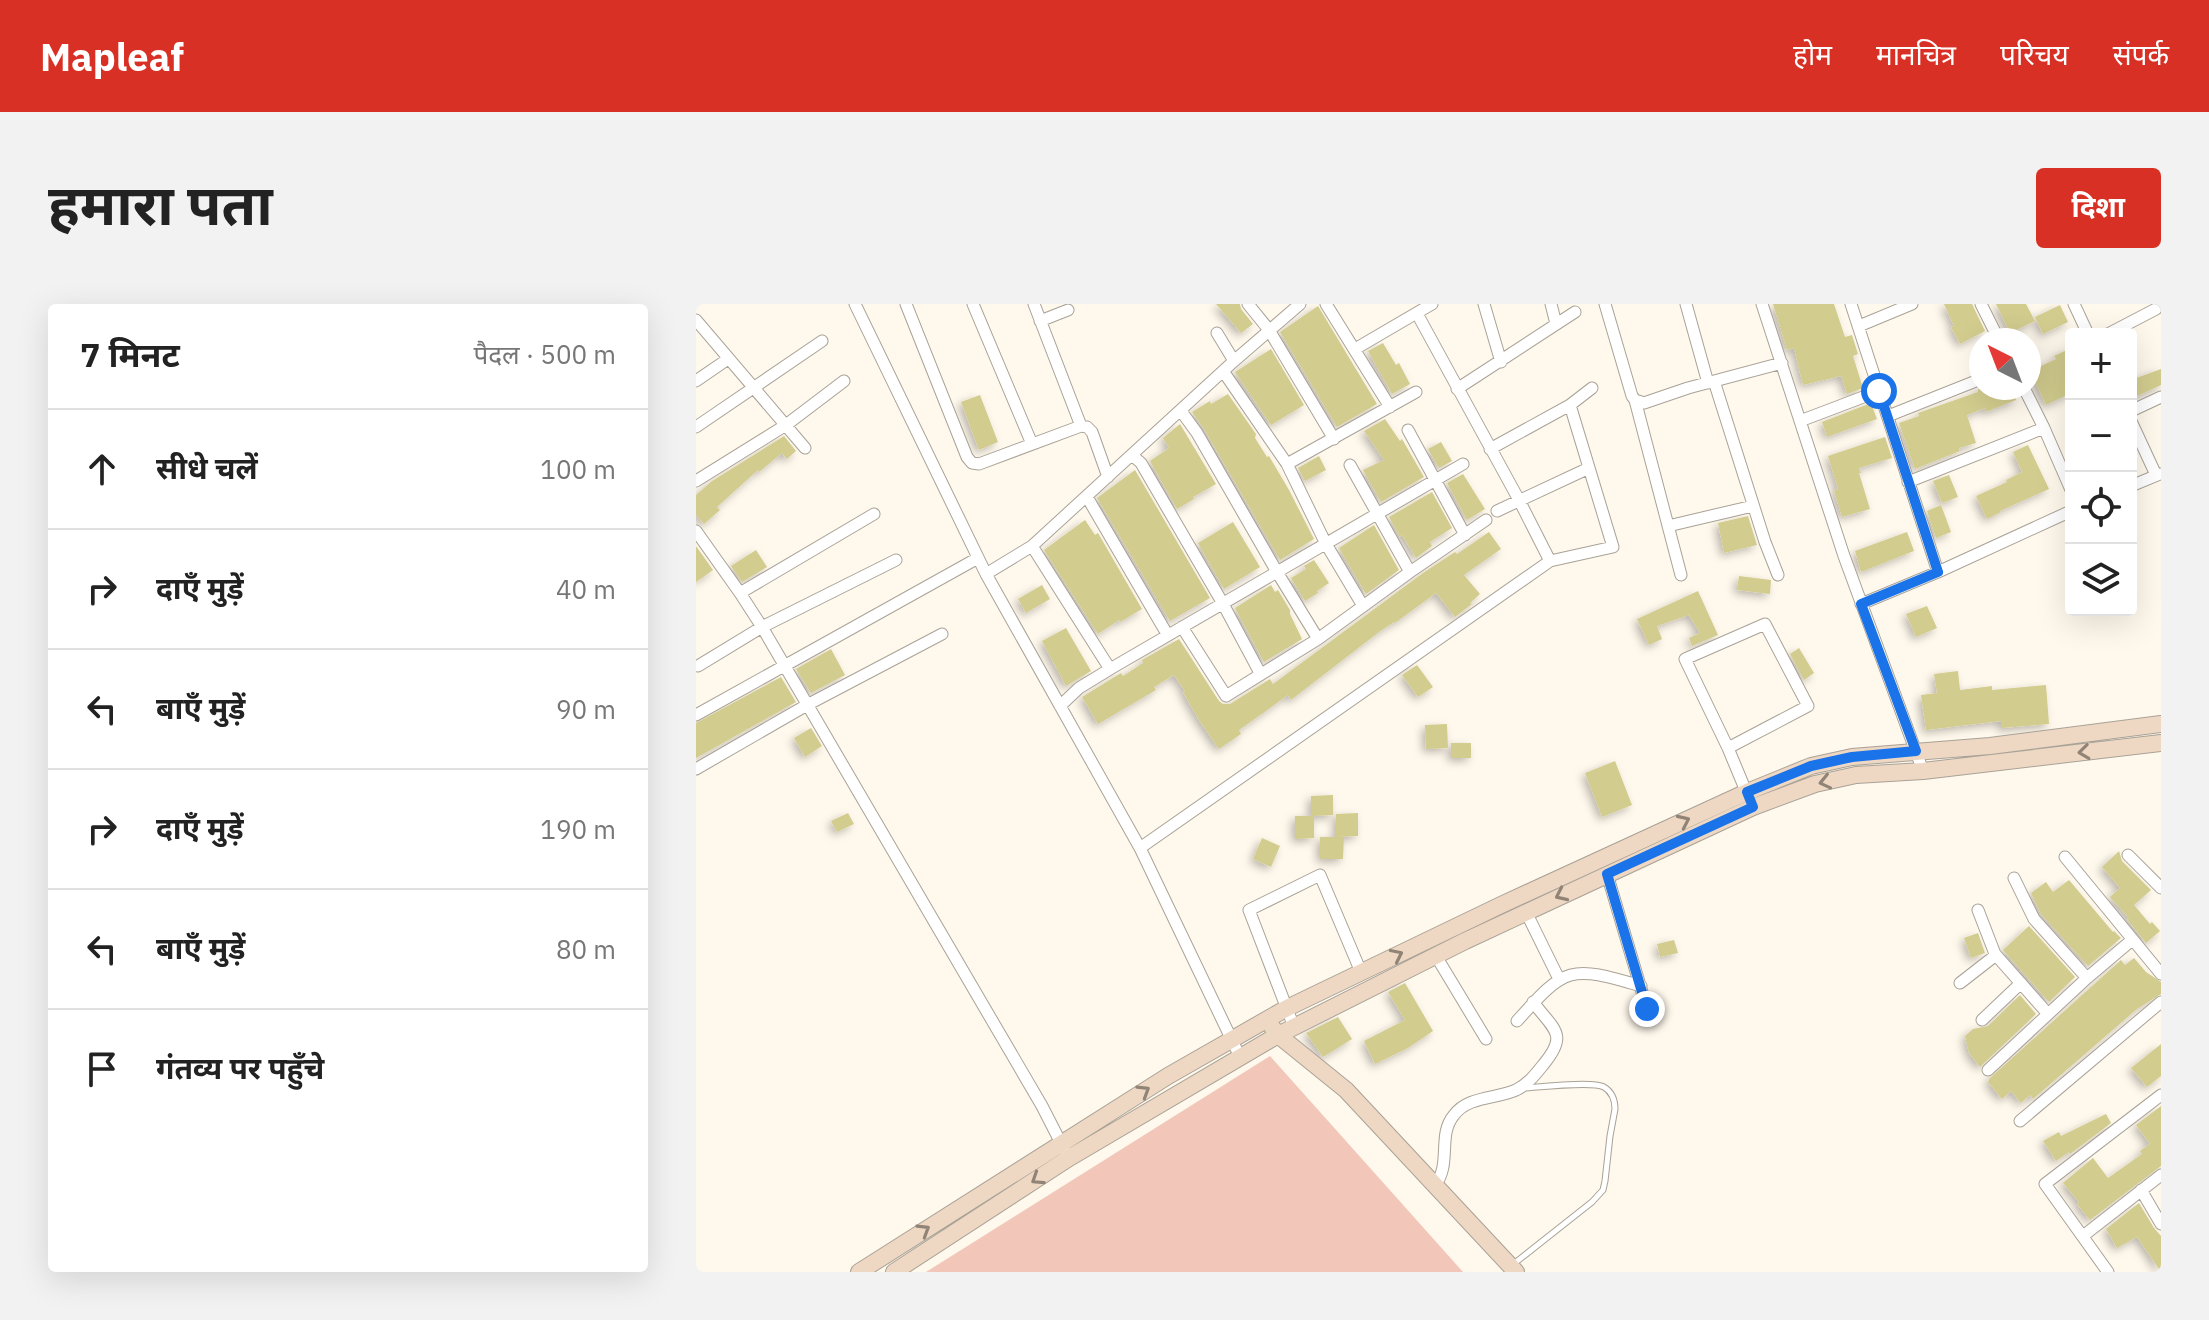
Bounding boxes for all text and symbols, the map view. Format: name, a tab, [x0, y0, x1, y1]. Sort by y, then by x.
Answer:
text: Mapleaf	[40, 32, 184, 81]
text: होम	[1793, 36, 1832, 73]
text: मानचित्र	[1876, 36, 1956, 73]
text: परिचय	[2000, 36, 2069, 73]
text: संपर्क	[2113, 36, 2169, 73]
text: हमारा पता	[48, 168, 273, 240]
button: दिशा	[2036, 168, 2161, 248]
north arrow	[1969, 328, 2041, 400]
map controls	[2065, 328, 2137, 616]
button: +	[2065, 328, 2137, 400]
text: 7 मिनट	[80, 332, 180, 376]
text: पैदल · 500 m	[473, 337, 616, 371]
route start	[1861, 373, 1897, 409]
button: −	[2065, 400, 2137, 472]
icon: ahead	[80, 447, 124, 491]
text: सीधे चलें	[156, 448, 258, 487]
text: 100 m	[540, 452, 616, 486]
button: locate	[2065, 472, 2137, 544]
button: layers	[2065, 544, 2137, 616]
icon: right	[80, 567, 124, 611]
text: दाएँ मुड़ें	[156, 568, 244, 607]
text: 40 m	[556, 572, 616, 606]
icon: left	[80, 687, 124, 731]
text: बाएँ मुड़ें	[156, 688, 245, 727]
text: 90 m	[556, 692, 616, 726]
one-way arrow	[2077, 744, 2090, 761]
one-way arrow	[1819, 773, 1833, 790]
icon: right	[80, 807, 124, 851]
text: दाएँ मुड़ें	[156, 808, 244, 847]
text: 190 m	[540, 812, 616, 846]
one-way arrow	[1675, 815, 1690, 831]
one-way arrow	[1555, 885, 1569, 901]
icon: left	[80, 927, 124, 971]
text: बाएँ मुड़ें	[156, 928, 245, 967]
text: 80 m	[556, 932, 616, 966]
one-way arrow	[1389, 949, 1404, 965]
route end	[1629, 991, 1665, 1027]
icon: arrive	[80, 1047, 124, 1091]
text: गंतव्य पर पहुँचे	[156, 1048, 324, 1087]
one-way arrow	[1135, 1085, 1150, 1100]
one-way arrow	[1032, 1169, 1046, 1184]
one-way arrow	[916, 1225, 930, 1240]

